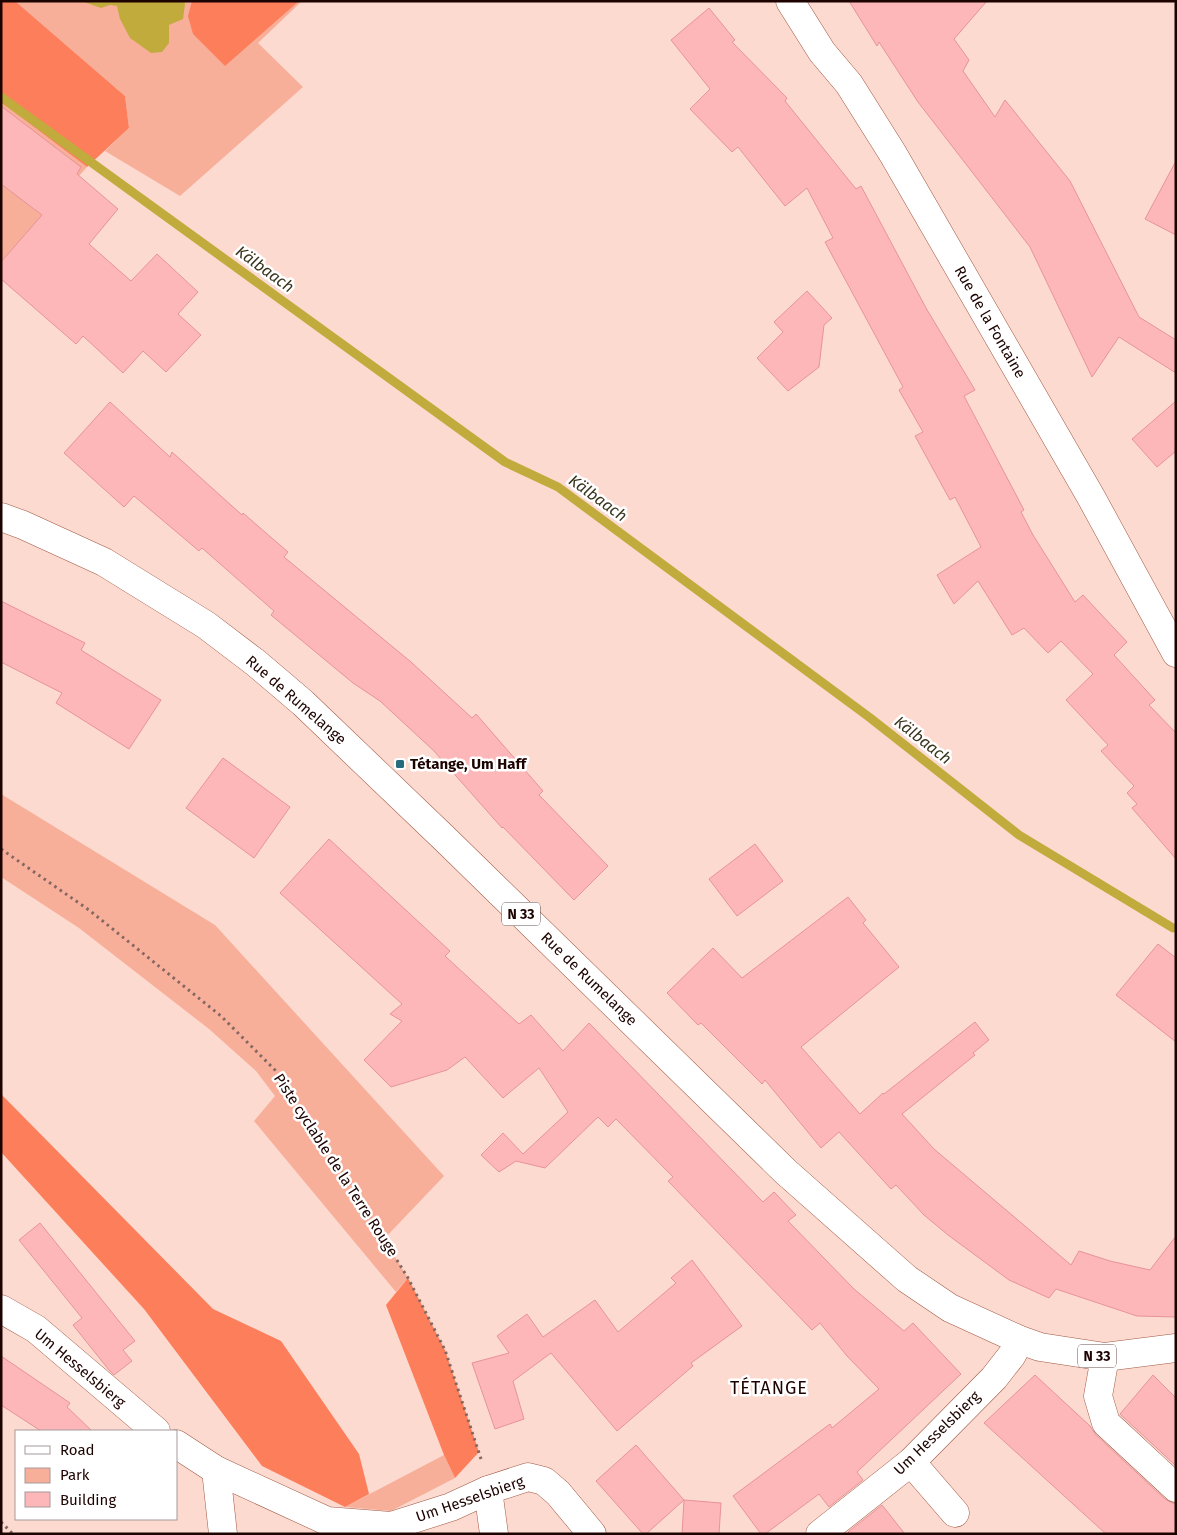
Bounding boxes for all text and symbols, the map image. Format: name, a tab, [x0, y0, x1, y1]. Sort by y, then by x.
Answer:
water label: Kälbaach	[232, 242, 298, 296]
street label: Rue de la Fontaine	[951, 263, 1029, 381]
water label: Kälbaach	[565, 471, 631, 525]
street label: Rue de Rumelange	[242, 652, 350, 748]
water label: Kälbaach	[891, 712, 955, 768]
place label: Tétange, Um Haff	[410, 755, 528, 773]
marker: Tétange, Um Haff	[394, 758, 406, 770]
road number: N 33	[502, 902, 540, 926]
street label: Rue de Rumelange	[537, 928, 641, 1030]
street label: Piste cyclable de la Terre Rouge	[270, 1070, 402, 1260]
street label: Um Hesselsbierg	[31, 1325, 129, 1411]
road number: N 33	[1078, 1344, 1116, 1368]
district label: TÉTANGE	[730, 1376, 808, 1399]
street label: Um Hesselsbierg	[890, 1387, 984, 1479]
legend	[15, 1430, 178, 1520]
text: Road	[60, 1441, 95, 1459]
text: Park	[60, 1466, 90, 1484]
street label: Um Hesselsbierg	[414, 1472, 527, 1526]
text: Building	[60, 1491, 116, 1509]

